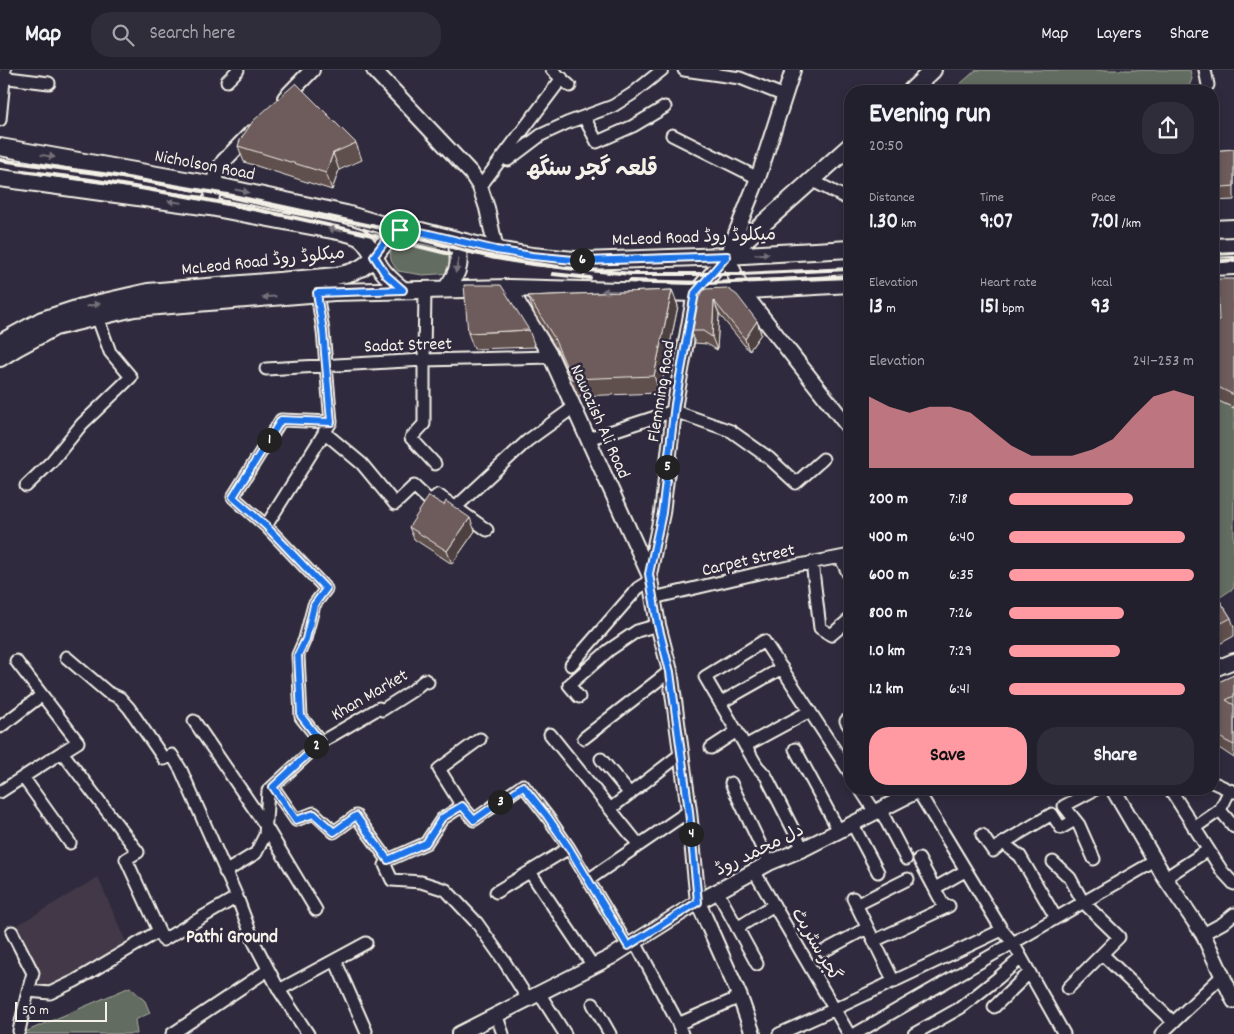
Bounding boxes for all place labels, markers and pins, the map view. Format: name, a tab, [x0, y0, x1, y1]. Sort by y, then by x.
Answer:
pin	[379, 209, 421, 251]
pin: 6	[570, 248, 594, 272]
pin: 1	[256, 428, 282, 452]
pin: 5	[654, 454, 680, 480]
pin: 2	[304, 734, 328, 758]
pin: 3	[488, 790, 512, 814]
pin: 4	[678, 822, 704, 846]

